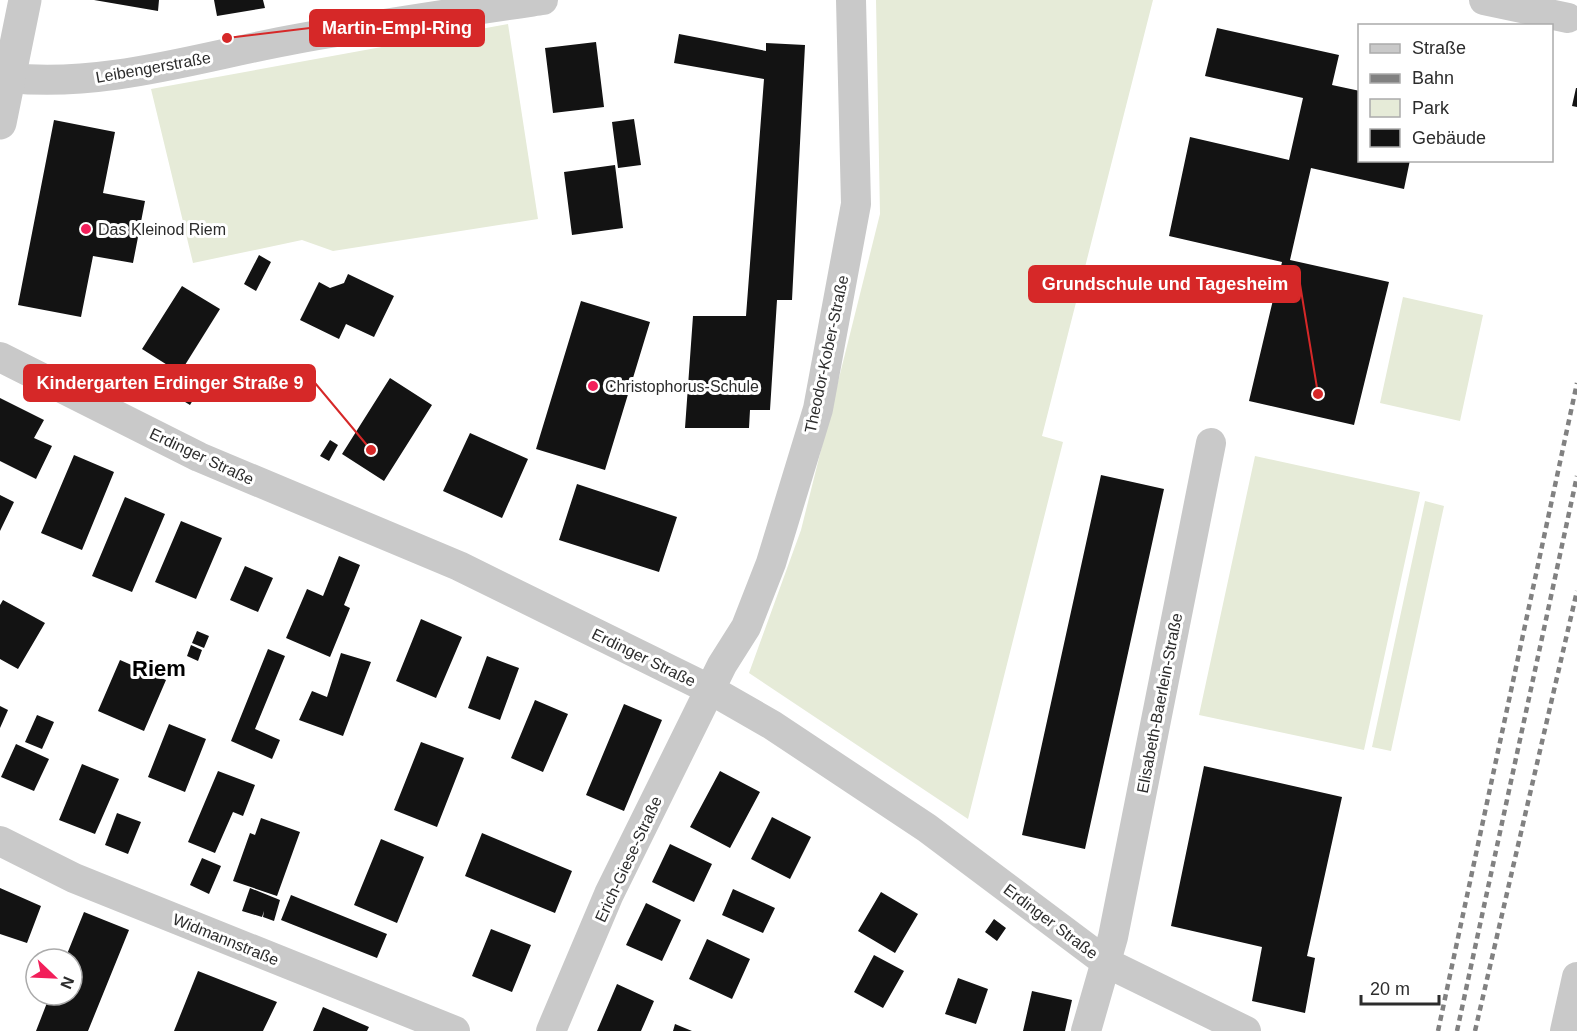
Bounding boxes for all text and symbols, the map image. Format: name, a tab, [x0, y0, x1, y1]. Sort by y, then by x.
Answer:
callout: Martin-Empl-Ring	[310, 10, 484, 46]
text: Martin-Empl-Ring	[322, 18, 472, 38]
legend	[1358, 24, 1553, 162]
text: Straße	[1412, 38, 1466, 58]
street label: Leibengerstraße	[94, 49, 212, 86]
text: Bahn	[1412, 68, 1454, 88]
text: Park	[1412, 98, 1450, 118]
text: Gebäude	[1412, 128, 1486, 148]
place label: Das Kleinod Riem	[98, 221, 226, 238]
marker: Das Kleinod Riem	[79, 222, 93, 236]
callout: Grundschule und Tagesheim	[1029, 266, 1300, 302]
street label: Theodor-Kober-Straße	[801, 274, 852, 435]
text: Grundschule und Tagesheim	[1042, 274, 1288, 294]
callout: Kindergarten Erdinger Straße 9	[24, 365, 315, 401]
text: Kindergarten Erdinger Straße 9	[36, 373, 304, 393]
place label: Christophorus-Schule	[605, 378, 759, 395]
marker: Christophorus-Schule	[586, 379, 600, 393]
street label: Erdinger Straße	[147, 425, 257, 488]
street label: Elisabeth-Baerlein-Straße	[1134, 611, 1185, 795]
street label: Erdinger Straße	[589, 625, 698, 690]
district label: Riem	[132, 656, 186, 681]
street label: Erich-Giese-Straße	[592, 793, 665, 925]
street label: Erdinger Straße	[1000, 881, 1101, 962]
street label: Widmannstraße	[170, 910, 281, 969]
north arrow	[24, 947, 84, 1007]
scale bar	[1361, 968, 1439, 1006]
text: N	[57, 974, 77, 991]
text: 20 m	[1370, 979, 1410, 999]

